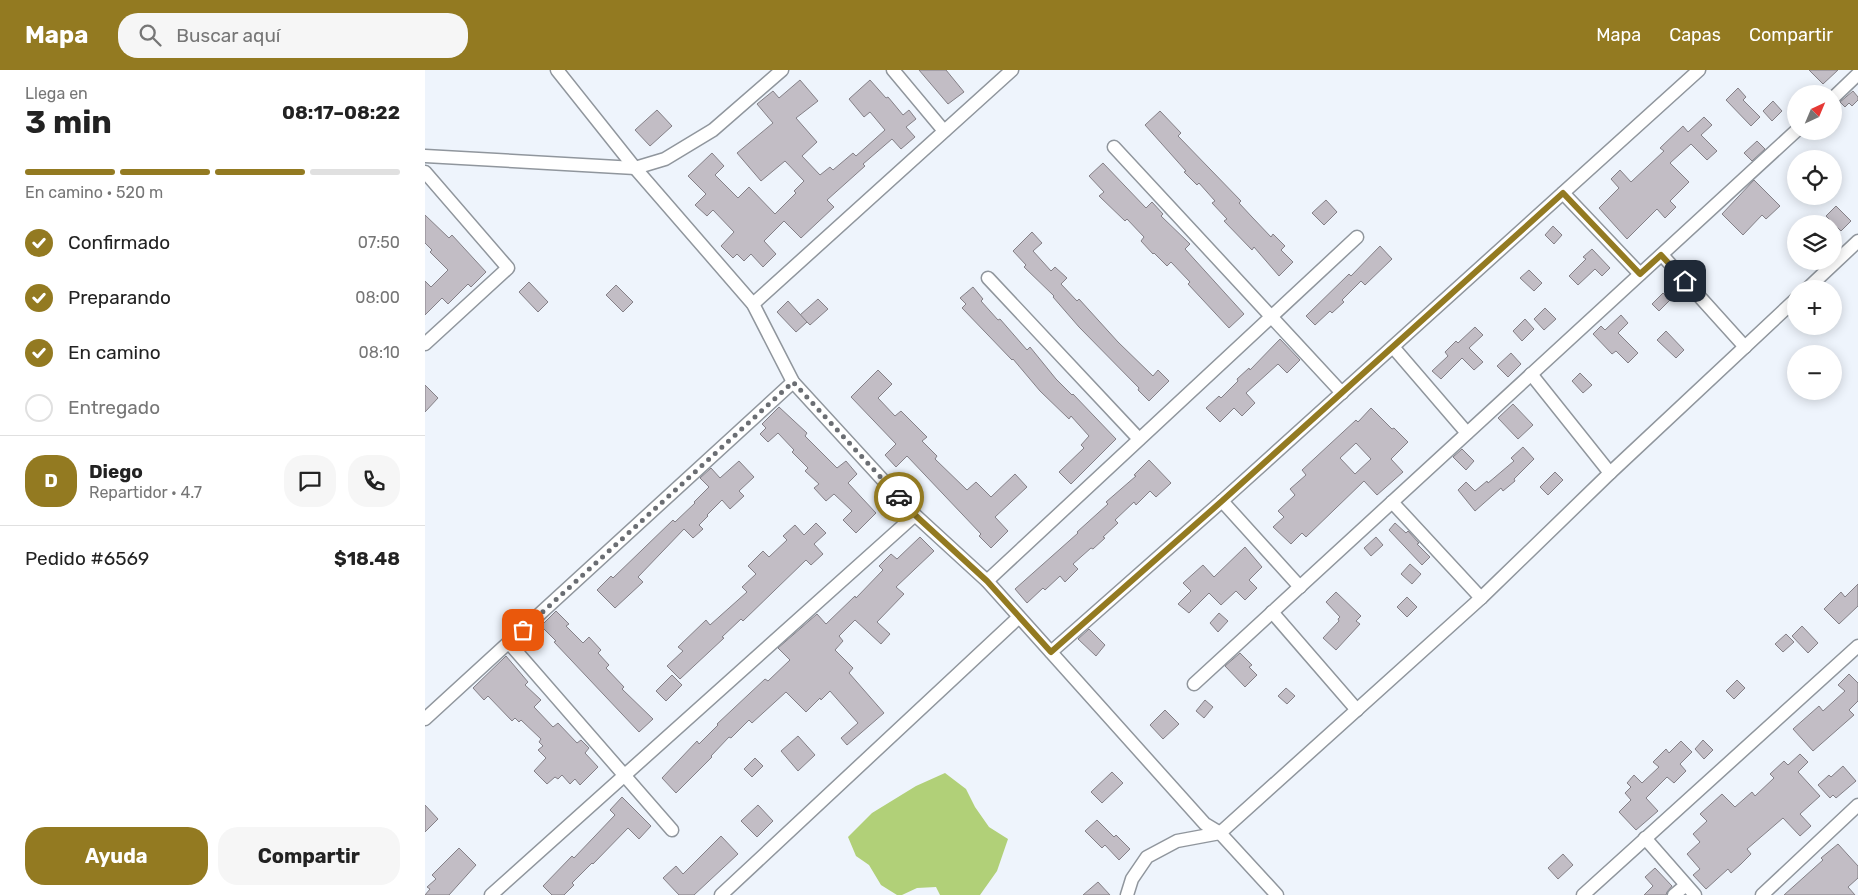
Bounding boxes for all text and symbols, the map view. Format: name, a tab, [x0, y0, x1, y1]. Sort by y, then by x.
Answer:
search box	[118, 13, 468, 58]
text: Mapa	[25, 21, 88, 49]
icon: search	[136, 21, 164, 49]
text: Buscar aquí	[176, 24, 280, 47]
text: Mapa	[1596, 24, 1641, 46]
text: Capas	[1669, 24, 1721, 46]
text: Compartir	[1749, 24, 1833, 46]
text: Llega en	[25, 84, 88, 103]
north arrow	[1787, 85, 1843, 140]
map controls	[1787, 85, 1842, 400]
text: 08:17–08:22	[282, 101, 400, 124]
text: 3 min	[25, 103, 112, 141]
button: locate	[1787, 150, 1842, 205]
text: En camino · 520 m	[25, 183, 163, 202]
button: layers	[1787, 215, 1842, 270]
icon: check	[25, 229, 53, 257]
text: Confirmado	[68, 231, 170, 254]
text: 07:50	[358, 233, 400, 252]
pin	[1664, 260, 1706, 302]
icon: home	[1671, 267, 1699, 295]
button: +	[1787, 280, 1842, 335]
icon: check	[25, 284, 53, 312]
text: Preparando	[68, 286, 171, 309]
text: 08:00	[355, 288, 400, 307]
icon: check	[25, 339, 53, 367]
text: En camino	[68, 341, 161, 364]
text: 08:10	[359, 343, 400, 362]
button: −	[1787, 345, 1842, 400]
text: Entregado	[68, 396, 160, 419]
button: chat	[284, 455, 336, 507]
button: phone	[348, 455, 400, 507]
text: Diego	[89, 460, 143, 483]
text: D	[44, 469, 58, 492]
courier	[874, 472, 924, 522]
text: Repartidor · 4.7	[89, 483, 202, 502]
icon: car	[885, 483, 913, 511]
text: Pedido #6569	[25, 547, 149, 570]
text: $18.48	[334, 547, 400, 570]
pin	[502, 609, 544, 651]
icon: bag	[509, 616, 537, 644]
button: Ayuda	[25, 827, 208, 885]
button: Compartir	[218, 827, 400, 885]

